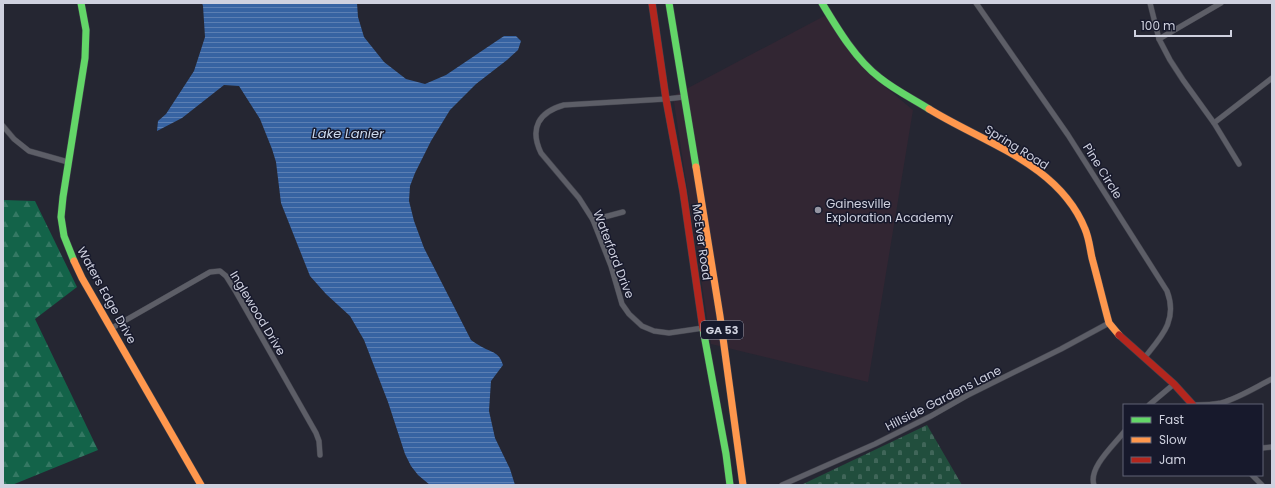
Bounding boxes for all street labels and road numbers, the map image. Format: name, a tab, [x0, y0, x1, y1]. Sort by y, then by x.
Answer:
street label: Spring Road	[982, 121, 1052, 173]
street label: Pine Circle	[1079, 140, 1127, 202]
street label: McEver Road	[688, 203, 716, 281]
street label: Waterford Drive	[589, 207, 639, 301]
street label: Waters Edge Drive	[73, 243, 141, 347]
street label: Inglewood Drive	[226, 268, 290, 358]
road number: GA 53	[701, 321, 743, 339]
street label: Hillside Gardens Lane	[882, 361, 1004, 435]

